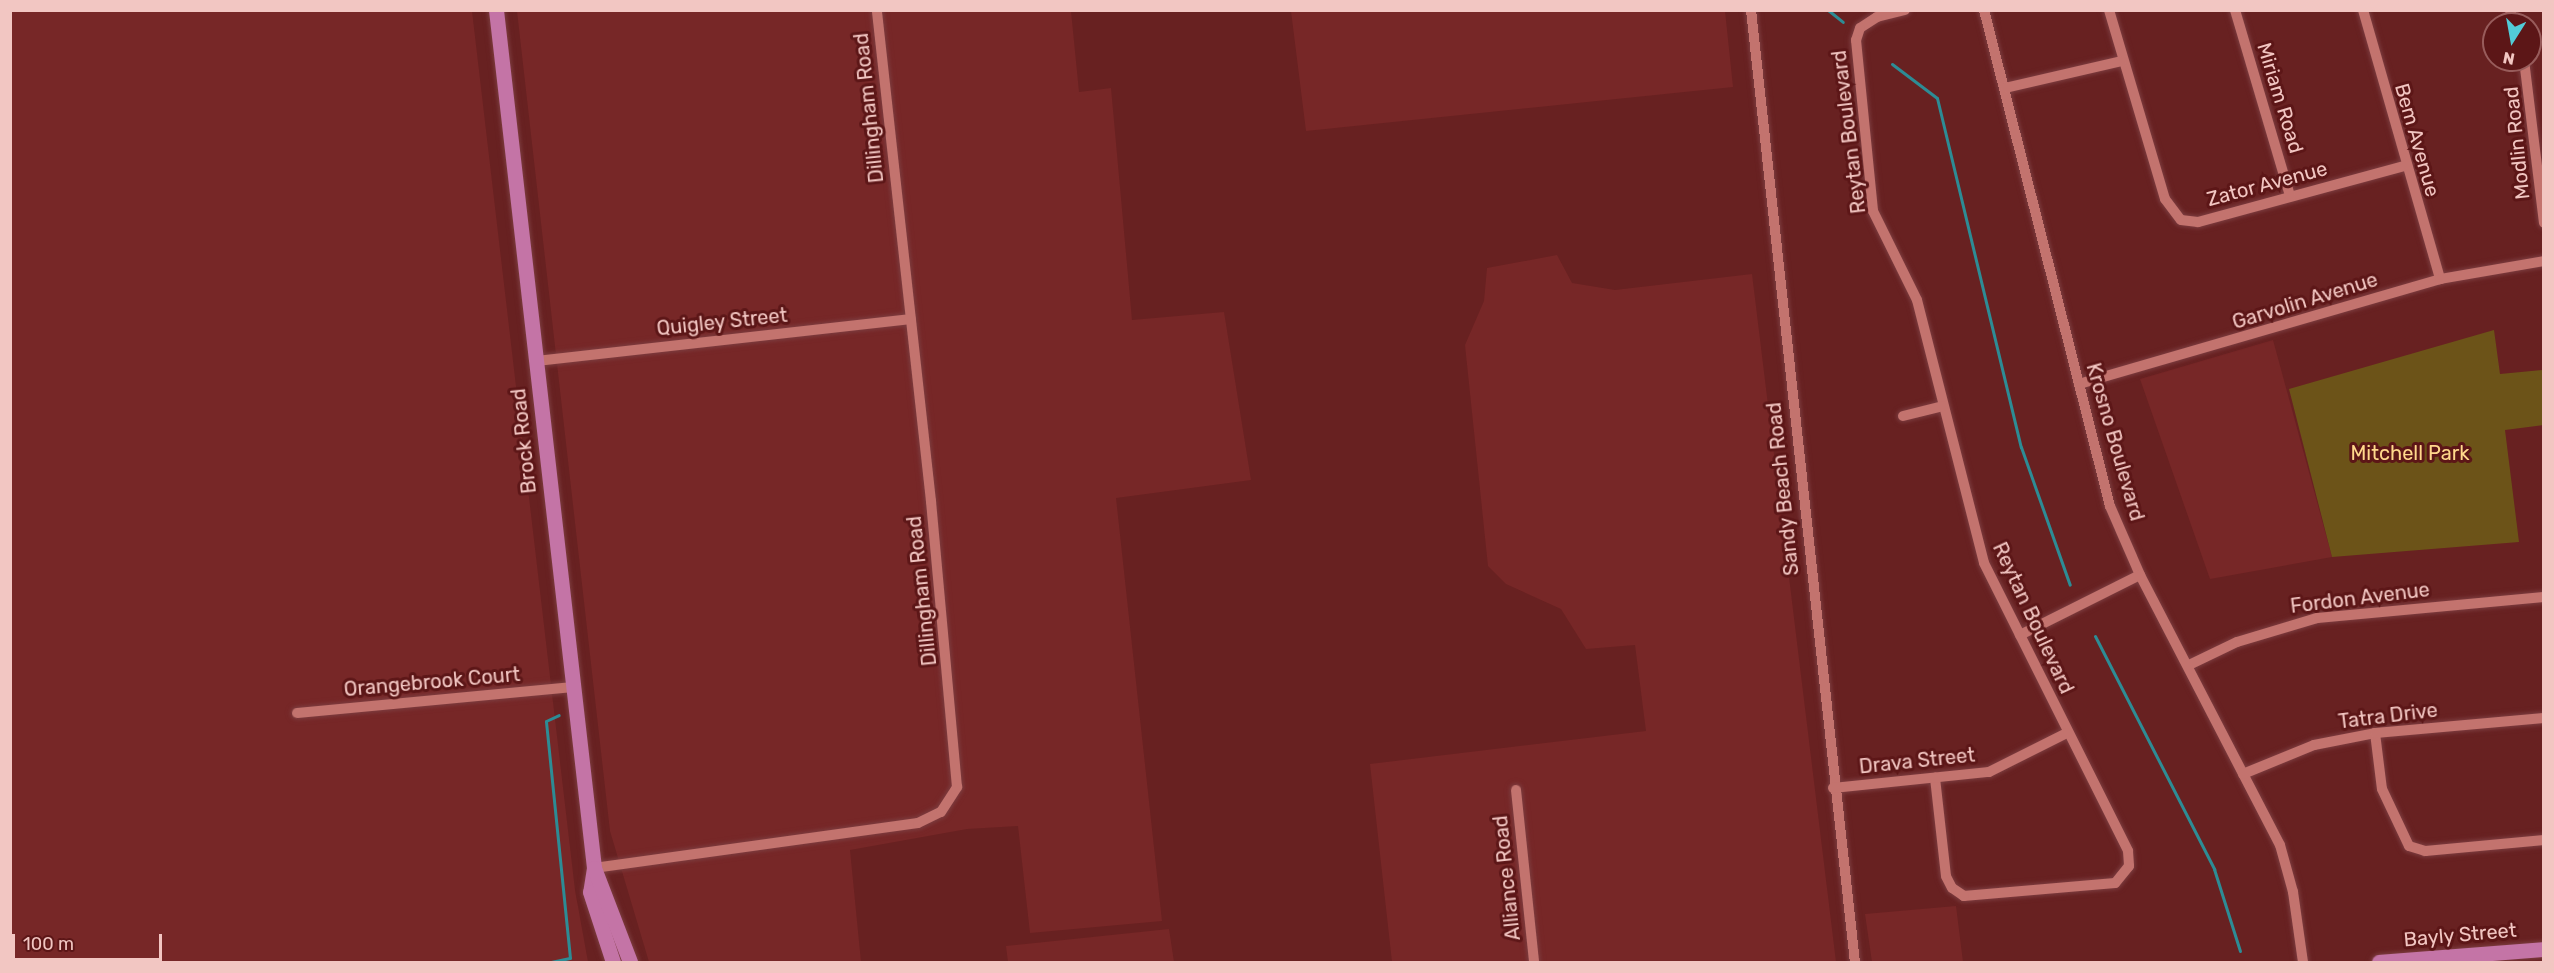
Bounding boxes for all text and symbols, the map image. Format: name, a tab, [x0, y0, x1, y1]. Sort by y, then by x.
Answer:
north arrow	[2482, 12, 2542, 72]
street label: Dillingham Road	[849, 32, 889, 184]
street label: Miriam Road	[2252, 40, 2308, 156]
text: N	[2501, 48, 2516, 69]
street label: Reytan Boulevard	[1827, 49, 1871, 215]
street label: Bem Avenue	[2389, 80, 2445, 200]
street label: Modlin Road	[2499, 85, 2535, 201]
street label: Zator Avenue	[2204, 156, 2330, 212]
street label: Garvolin Avenue	[2229, 267, 2381, 335]
street label: Quigley Street	[655, 303, 789, 341]
street label: Krosno Boulevard	[2081, 360, 2149, 524]
street label: Brock Road	[507, 387, 541, 495]
street label: Sandy Beach Road	[1762, 401, 1804, 577]
park label: Mitchell Park	[2350, 441, 2470, 465]
street label: Dillingham Road	[902, 515, 942, 667]
street label: Reytan Boulevard	[1987, 538, 2079, 698]
street label: Fordon Avenue	[2289, 578, 2431, 618]
street label: Orangebrook Court	[343, 662, 521, 702]
street label: Tatra Drive	[2337, 698, 2439, 734]
street label: Drava Street	[1858, 743, 1976, 779]
street label: Alliance Road	[1488, 814, 1526, 942]
street label: Bayly Street	[2402, 918, 2518, 952]
scale bar	[15, 922, 165, 960]
text: 100 m	[23, 933, 74, 955]

